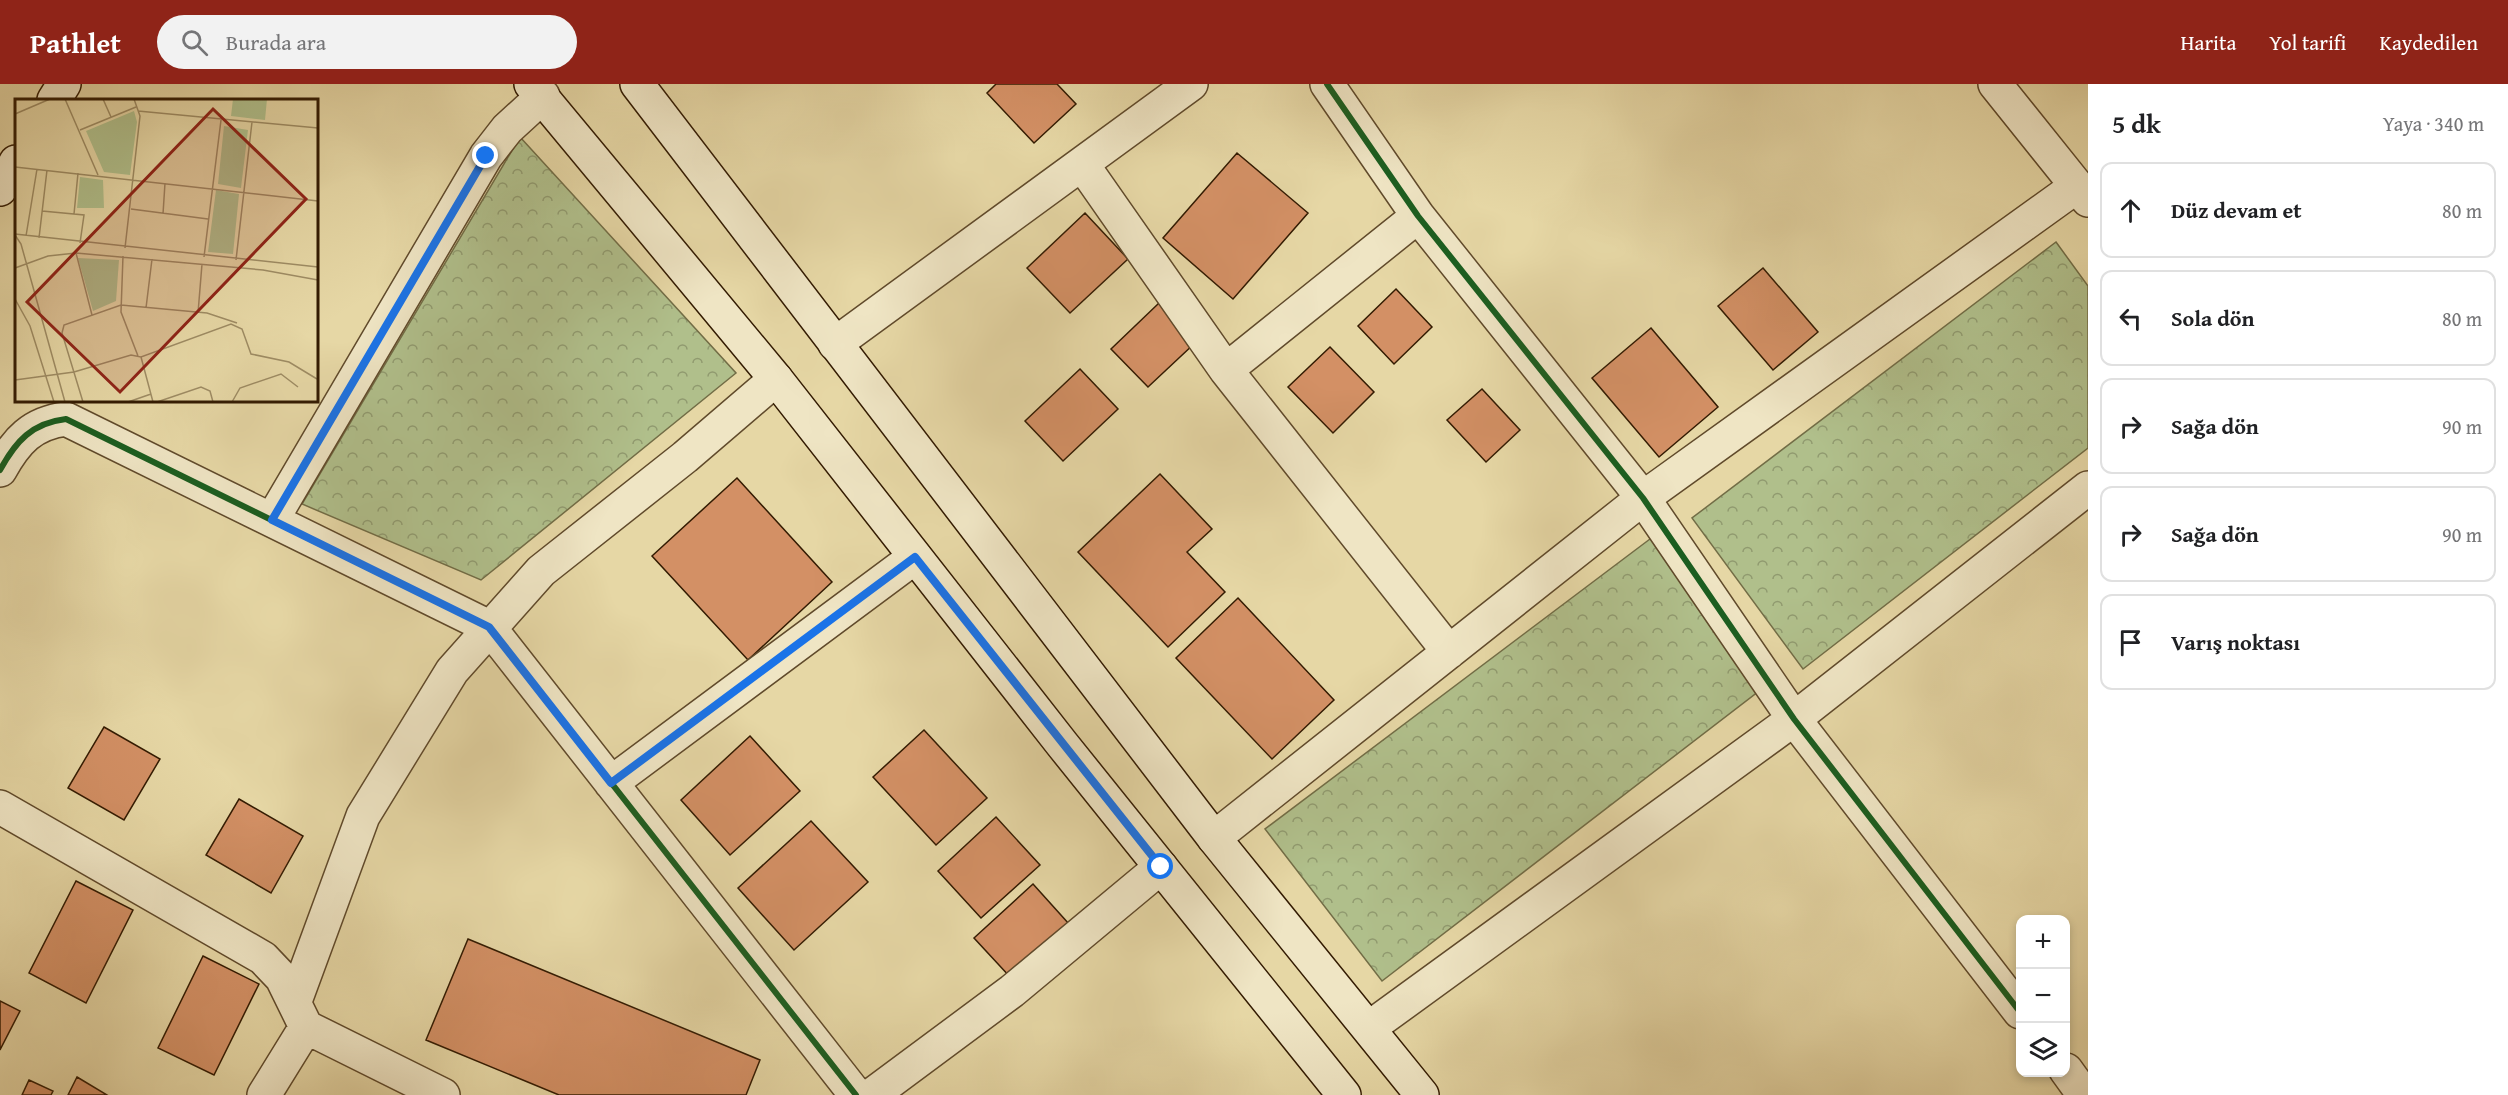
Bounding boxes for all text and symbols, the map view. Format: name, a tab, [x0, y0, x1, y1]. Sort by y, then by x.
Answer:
search box	[157, 15, 577, 69]
text: Pathlet	[30, 22, 121, 63]
icon: search	[178, 26, 211, 59]
text: Burada ara	[226, 26, 326, 58]
text: Harita	[2181, 27, 2236, 58]
text: Yol tarifi	[2269, 27, 2346, 58]
text: Kaydedilen	[2379, 27, 2478, 58]
inset map	[15, 99, 318, 402]
text: 5 dk	[2112, 104, 2161, 143]
text: Yaya · 340 m	[2383, 109, 2484, 138]
route end	[472, 142, 498, 168]
icon: ahead	[2114, 194, 2147, 227]
text: Düz devam et	[2171, 194, 2302, 226]
text: 80 m	[2442, 196, 2482, 225]
icon: left	[2114, 302, 2147, 335]
text: Sola dön	[2171, 302, 2255, 334]
text: 80 m	[2442, 304, 2482, 333]
icon: right	[2114, 410, 2147, 443]
text: Sağa dön	[2171, 410, 2259, 442]
text: 90 m	[2442, 412, 2482, 441]
icon: right	[2114, 518, 2147, 551]
text: Sağa dön	[2171, 518, 2259, 550]
text: 90 m	[2442, 520, 2482, 549]
icon: arrive	[2114, 626, 2147, 659]
text: Varış noktası	[2171, 626, 2300, 658]
route start	[1147, 853, 1173, 879]
map controls	[2016, 915, 2070, 1077]
button: +	[2016, 915, 2070, 969]
button: −	[2016, 969, 2070, 1023]
button: layers	[2016, 1023, 2070, 1077]

